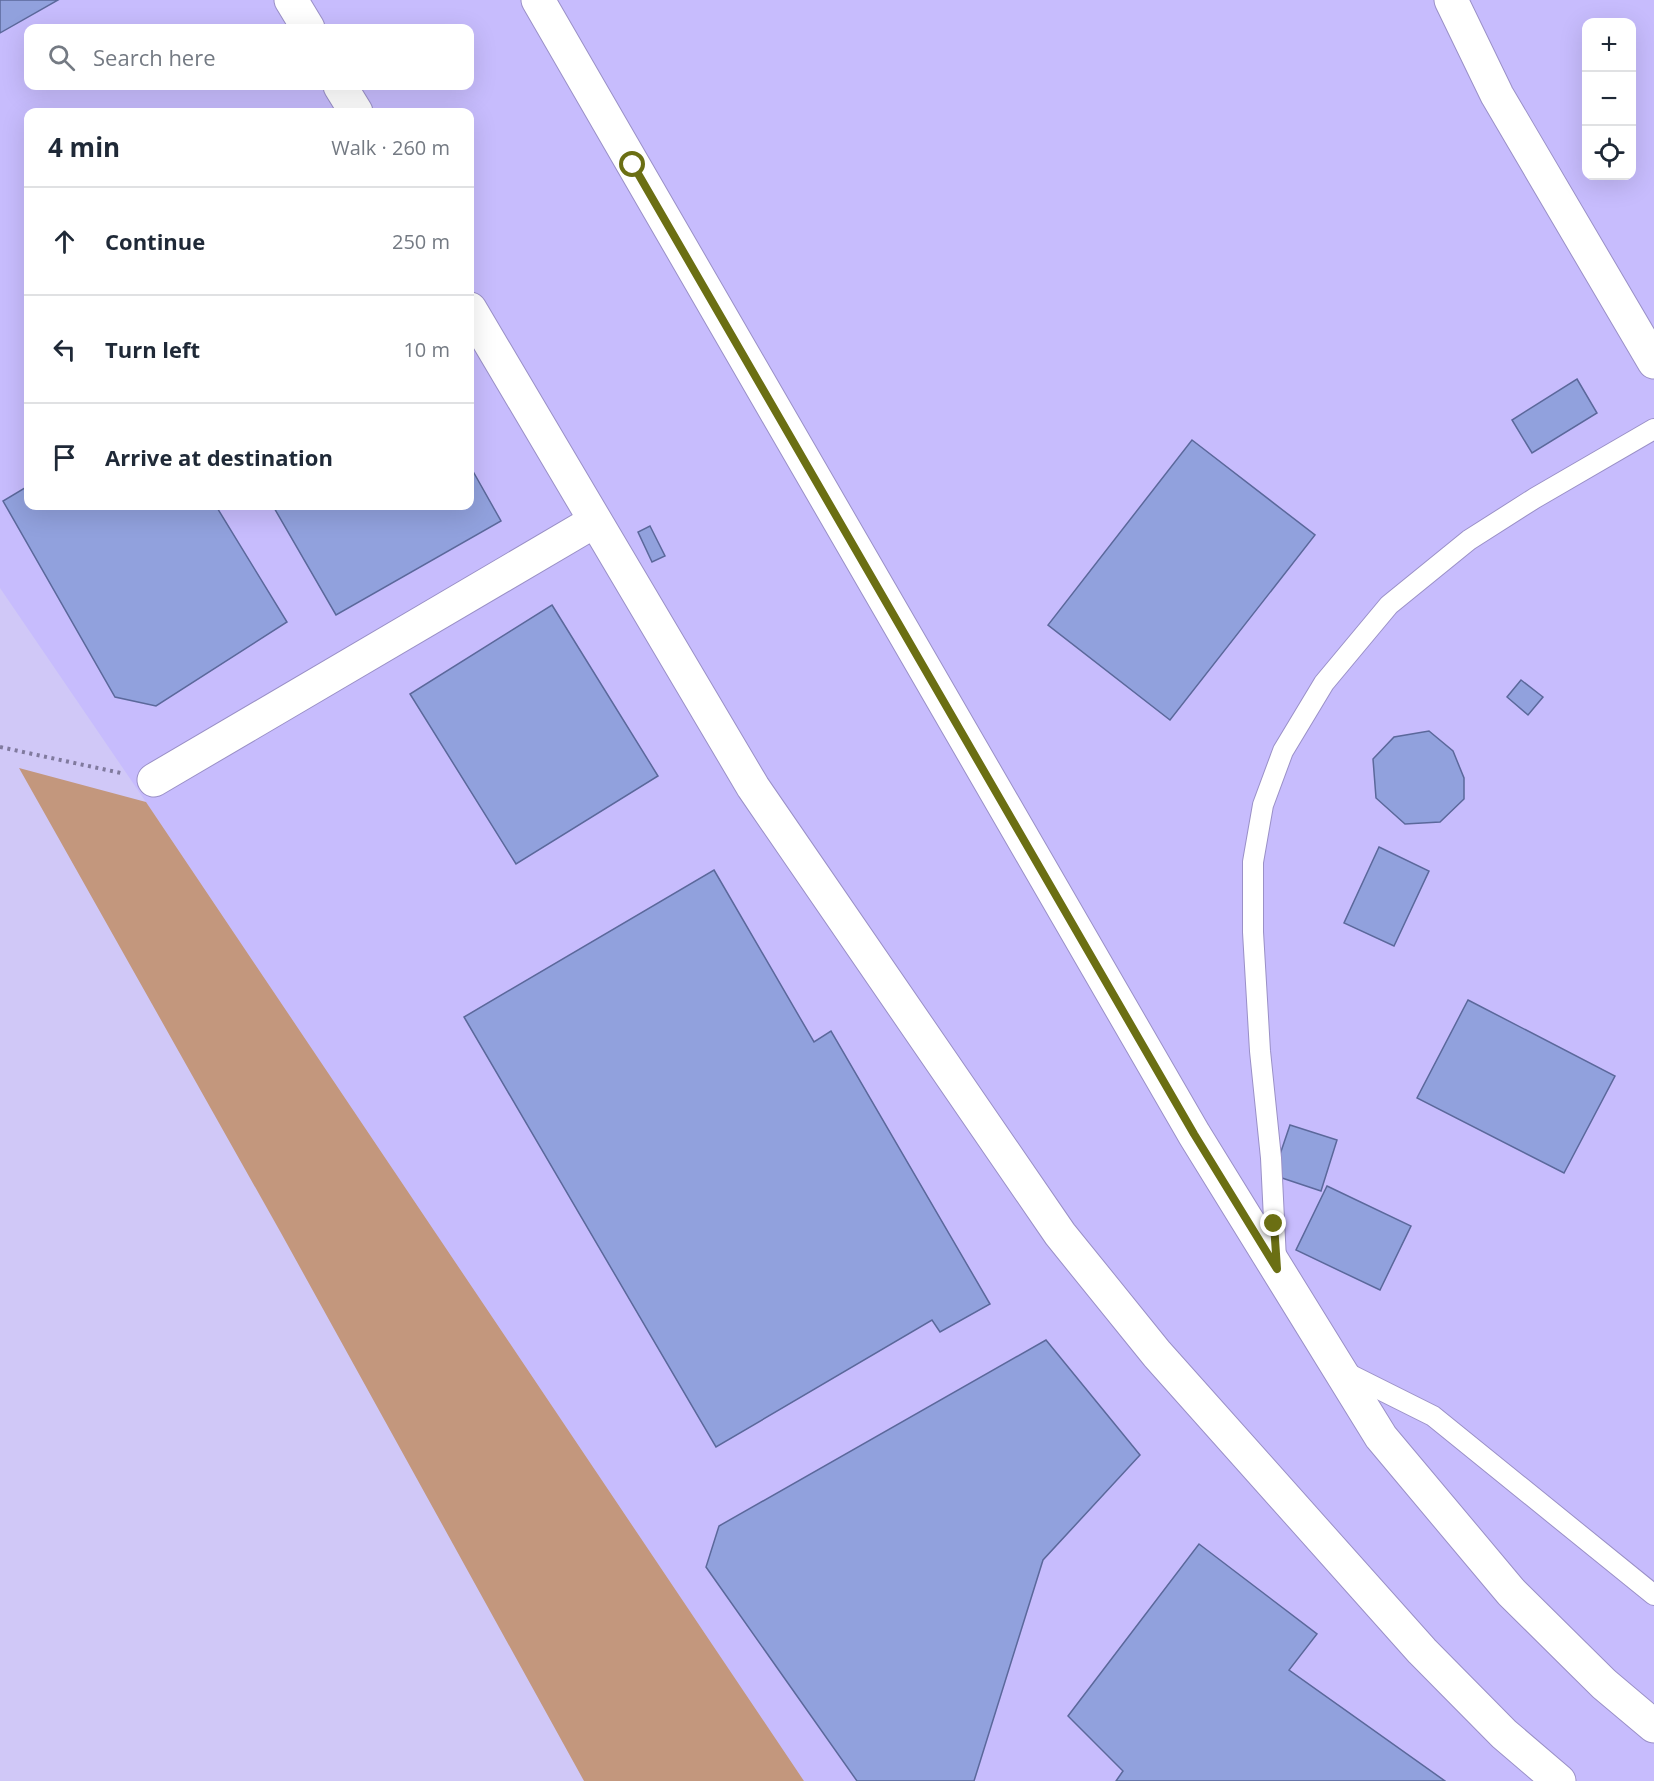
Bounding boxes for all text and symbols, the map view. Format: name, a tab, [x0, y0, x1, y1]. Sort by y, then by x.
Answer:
map controls	[1582, 18, 1636, 180]
button: +	[1582, 18, 1636, 72]
search box	[24, 24, 474, 90]
icon: search	[45, 41, 78, 74]
text: Search here	[93, 42, 216, 72]
button: −	[1582, 72, 1636, 126]
button: locate	[1582, 126, 1636, 180]
text: 4 min	[48, 129, 120, 165]
text: Walk · 260 m	[331, 134, 450, 161]
route start	[619, 151, 645, 177]
icon: ahead	[48, 225, 81, 258]
text: Continue	[105, 226, 205, 256]
text: 250 m	[392, 228, 450, 255]
icon: left	[48, 333, 81, 366]
text: Turn left	[105, 334, 200, 364]
text: 10 m	[403, 336, 450, 363]
icon: arrive	[48, 441, 81, 474]
text: Arrive at destination	[105, 442, 333, 472]
route end	[1260, 1210, 1286, 1236]

